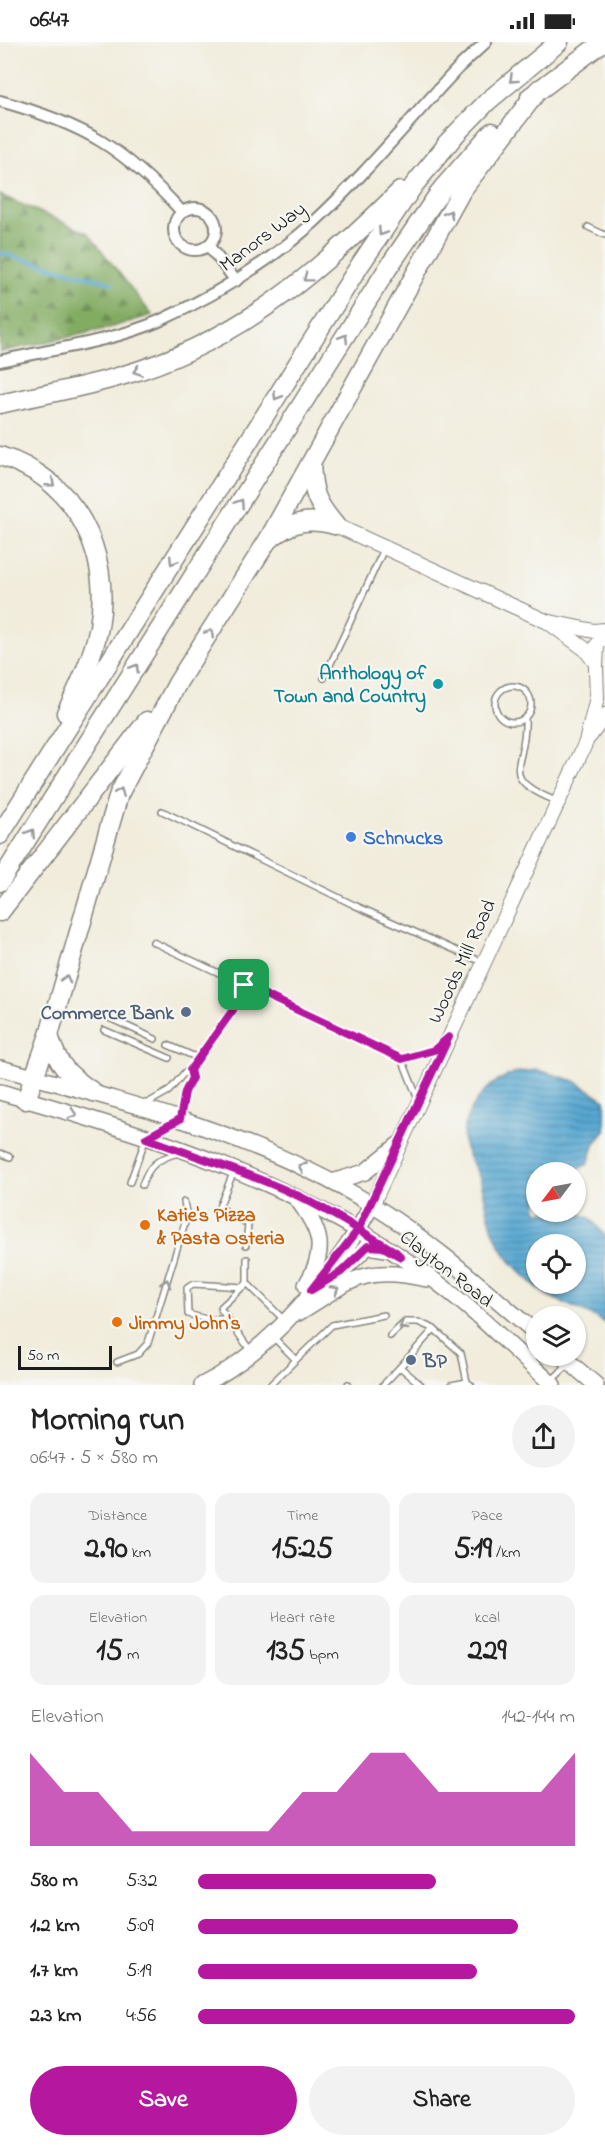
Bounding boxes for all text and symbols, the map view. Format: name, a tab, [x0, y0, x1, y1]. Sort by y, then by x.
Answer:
text: 06:47	[30, 5, 69, 37]
one-way arrow	[509, 72, 520, 83]
street label: Manors Way	[214, 196, 313, 280]
one-way arrow	[441, 210, 453, 220]
one-way arrow	[378, 225, 389, 236]
one-way arrow	[303, 271, 314, 282]
one-way arrow	[336, 334, 348, 344]
one-way arrow	[132, 363, 143, 376]
one-way arrow	[273, 390, 284, 401]
one-way arrow	[44, 476, 55, 487]
one-way arrow	[232, 499, 244, 509]
one-way arrow	[169, 555, 180, 566]
one-way arrow	[202, 629, 214, 639]
place label: Anthology of Town and Country	[273, 660, 427, 713]
one-way arrow	[128, 664, 139, 675]
marker: Anthology of Town and Country	[431, 677, 445, 691]
one-way arrow	[113, 787, 125, 798]
place label: Schnucks	[363, 825, 443, 854]
one-way arrow	[24, 829, 36, 839]
marker: Schnucks	[344, 830, 358, 844]
street label: Woods Mill Road	[422, 895, 505, 1029]
pin	[218, 959, 269, 1010]
icon: arrive	[227, 968, 260, 1001]
one-way arrow	[58, 974, 71, 984]
place label: Commerce Bank	[41, 1000, 175, 1029]
marker: Commerce Bank	[179, 1005, 193, 1019]
one-way arrow	[67, 1107, 78, 1120]
north arrow	[526, 1162, 586, 1222]
map controls	[526, 1162, 586, 1366]
one-way arrow	[297, 1163, 308, 1175]
place label: Katie's Pizza & Pasta Osteria	[156, 1202, 285, 1254]
marker: Katie's Pizza & Pasta Osteria	[138, 1218, 152, 1232]
street label: Clayton Road	[393, 1224, 498, 1316]
button: locate	[526, 1234, 586, 1294]
one-way arrow	[159, 1279, 171, 1289]
one-way arrow	[329, 1286, 339, 1298]
button: layers	[526, 1306, 586, 1366]
place label: Jimmy John's	[129, 1310, 241, 1340]
marker: Jimmy John's	[110, 1315, 124, 1329]
one-way arrow	[399, 1319, 409, 1331]
scale bar	[18, 1343, 112, 1370]
text: 50 m	[27, 1344, 59, 1368]
place label: BP	[422, 1348, 447, 1377]
marker: BP	[404, 1353, 418, 1367]
text: Morning run	[30, 1397, 184, 1445]
button: share	[512, 1405, 575, 1468]
text: 06:47 · 5 × 580 m	[30, 1444, 158, 1473]
text: Distance	[88, 1504, 147, 1528]
text: Time	[287, 1504, 318, 1528]
text: Pace	[472, 1504, 503, 1528]
text: 2.90	[85, 1528, 128, 1572]
text: 15:25	[272, 1528, 333, 1572]
text: 5:19	[454, 1528, 492, 1572]
text: km	[128, 1541, 151, 1565]
text: /km	[492, 1541, 521, 1565]
text: Elevation	[88, 1606, 147, 1630]
text: Heart rate	[270, 1606, 335, 1630]
text: kcal	[474, 1606, 500, 1630]
text: 15	[96, 1630, 123, 1674]
text: 135	[266, 1630, 305, 1674]
text: 229	[468, 1630, 507, 1674]
text: m	[123, 1643, 139, 1667]
text: bpm	[305, 1643, 339, 1667]
text: Elevation	[30, 1703, 104, 1732]
text: 142–144 m	[501, 1703, 575, 1732]
text: 580 m	[30, 1867, 78, 1896]
text: 5:32	[126, 1867, 157, 1896]
text: 1.2 km	[30, 1912, 80, 1941]
text: 5:09	[126, 1912, 154, 1941]
text: 1.7 km	[30, 1957, 78, 1986]
text: 5:19	[126, 1957, 152, 1986]
text: 2.3 km	[30, 2002, 82, 2031]
text: 4:56	[126, 2002, 156, 2031]
button: Save	[30, 2066, 297, 2135]
button: Share	[309, 2066, 575, 2135]

